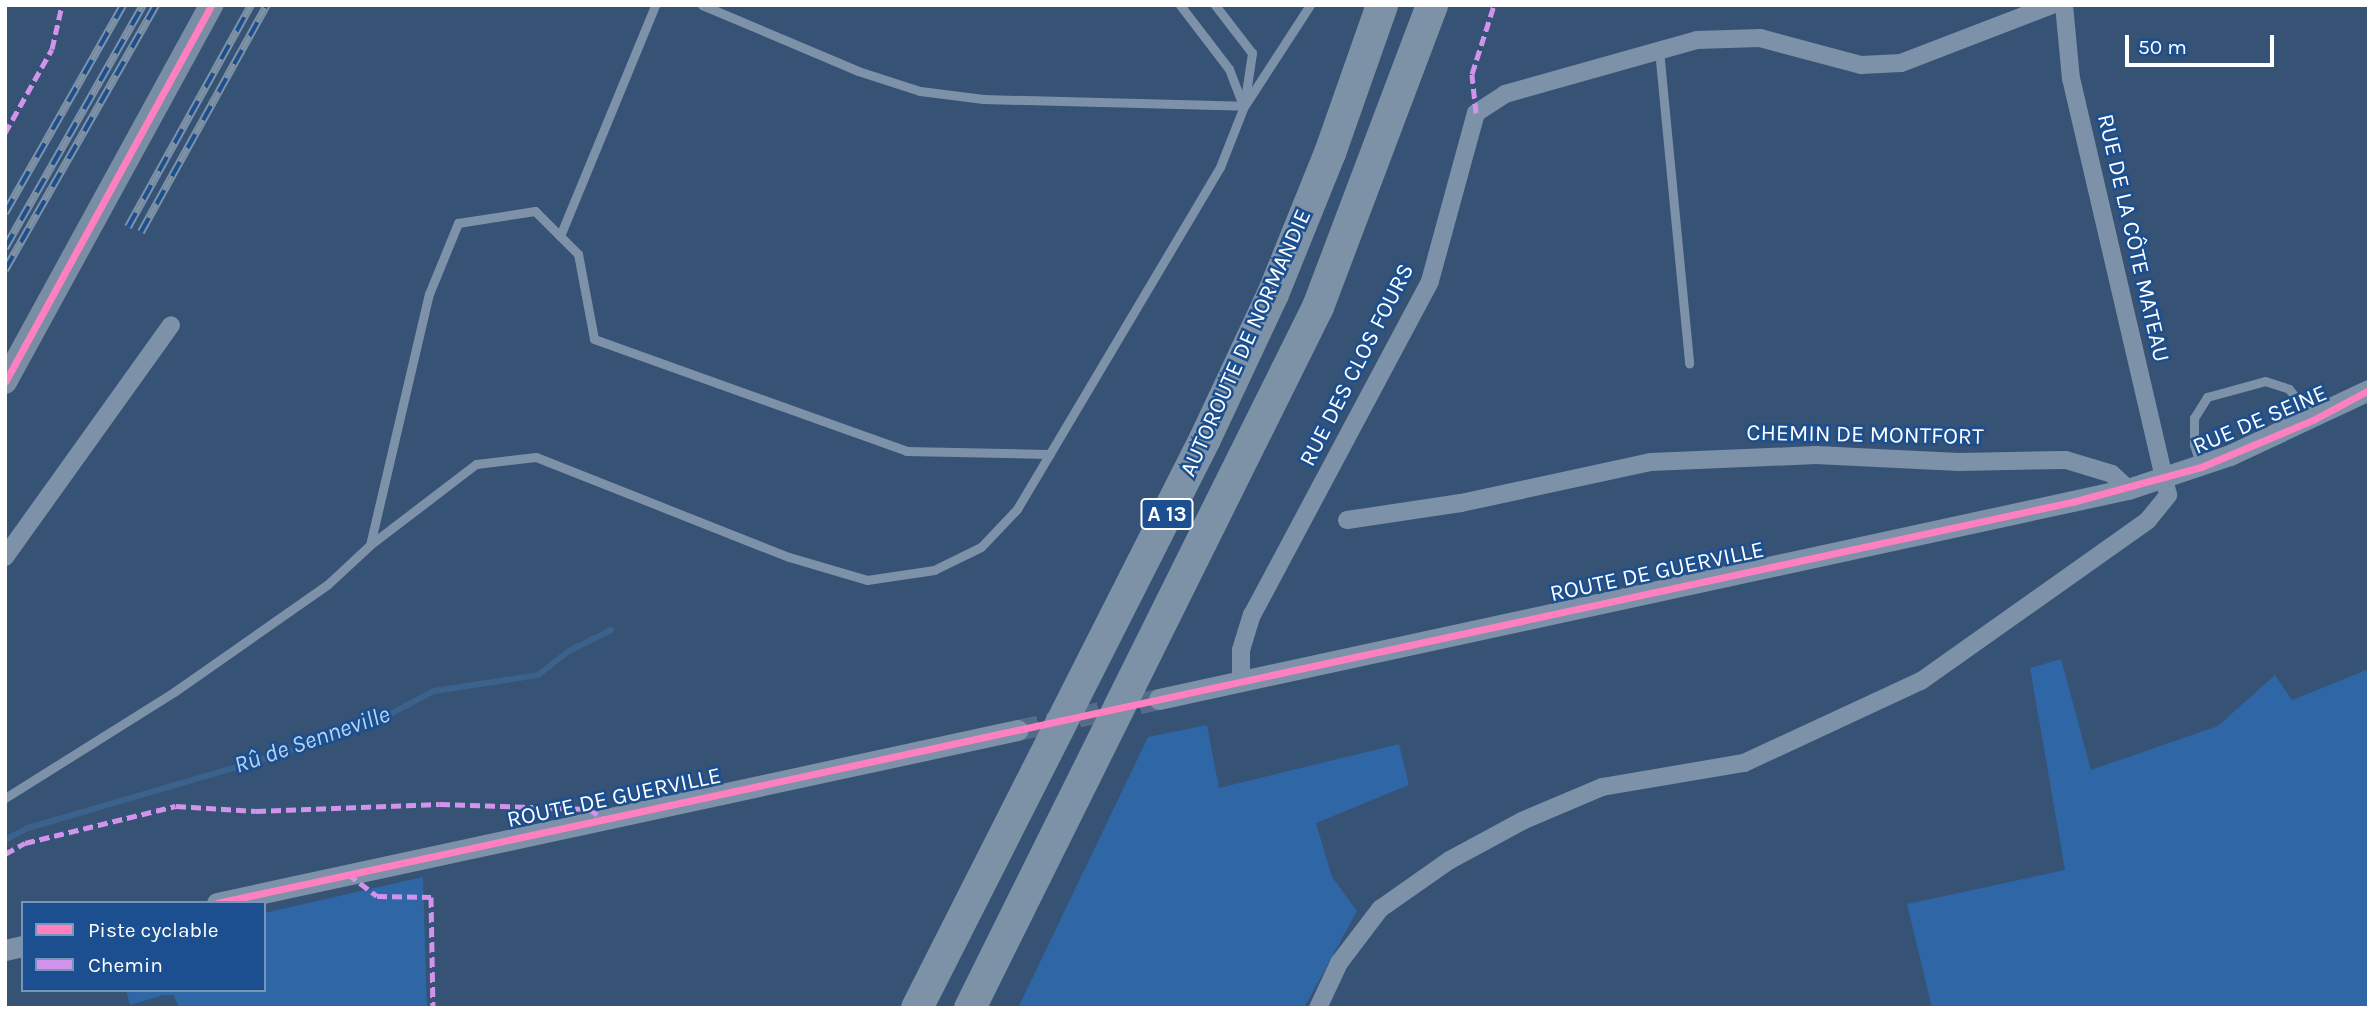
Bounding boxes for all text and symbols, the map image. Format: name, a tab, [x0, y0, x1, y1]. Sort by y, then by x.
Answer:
scale bar	[2129, 21, 2278, 65]
text: 50 m	[2138, 35, 2187, 59]
street label: RUE DE LA CÔTE MATEAU	[2091, 111, 2175, 365]
street label: AUTOROUTE DE NORMANDIE	[1174, 205, 1318, 481]
street label: RUE DES CLOS FOURS	[1294, 259, 1420, 471]
street label: RUE DE SEINE	[2189, 379, 2331, 461]
street label: CHEMIN DE MONTFORT	[1746, 419, 1984, 451]
road number: A 13	[1139, 496, 1195, 532]
street label: ROUTE DE GUERVILLE	[1547, 536, 1767, 608]
water label: Rû de Senneville	[231, 700, 393, 780]
street label: ROUTE DE GUERVILLE	[504, 762, 724, 834]
legend	[21, 901, 266, 992]
text: Piste cyclable	[88, 918, 219, 942]
text: Chemin	[88, 953, 163, 977]

